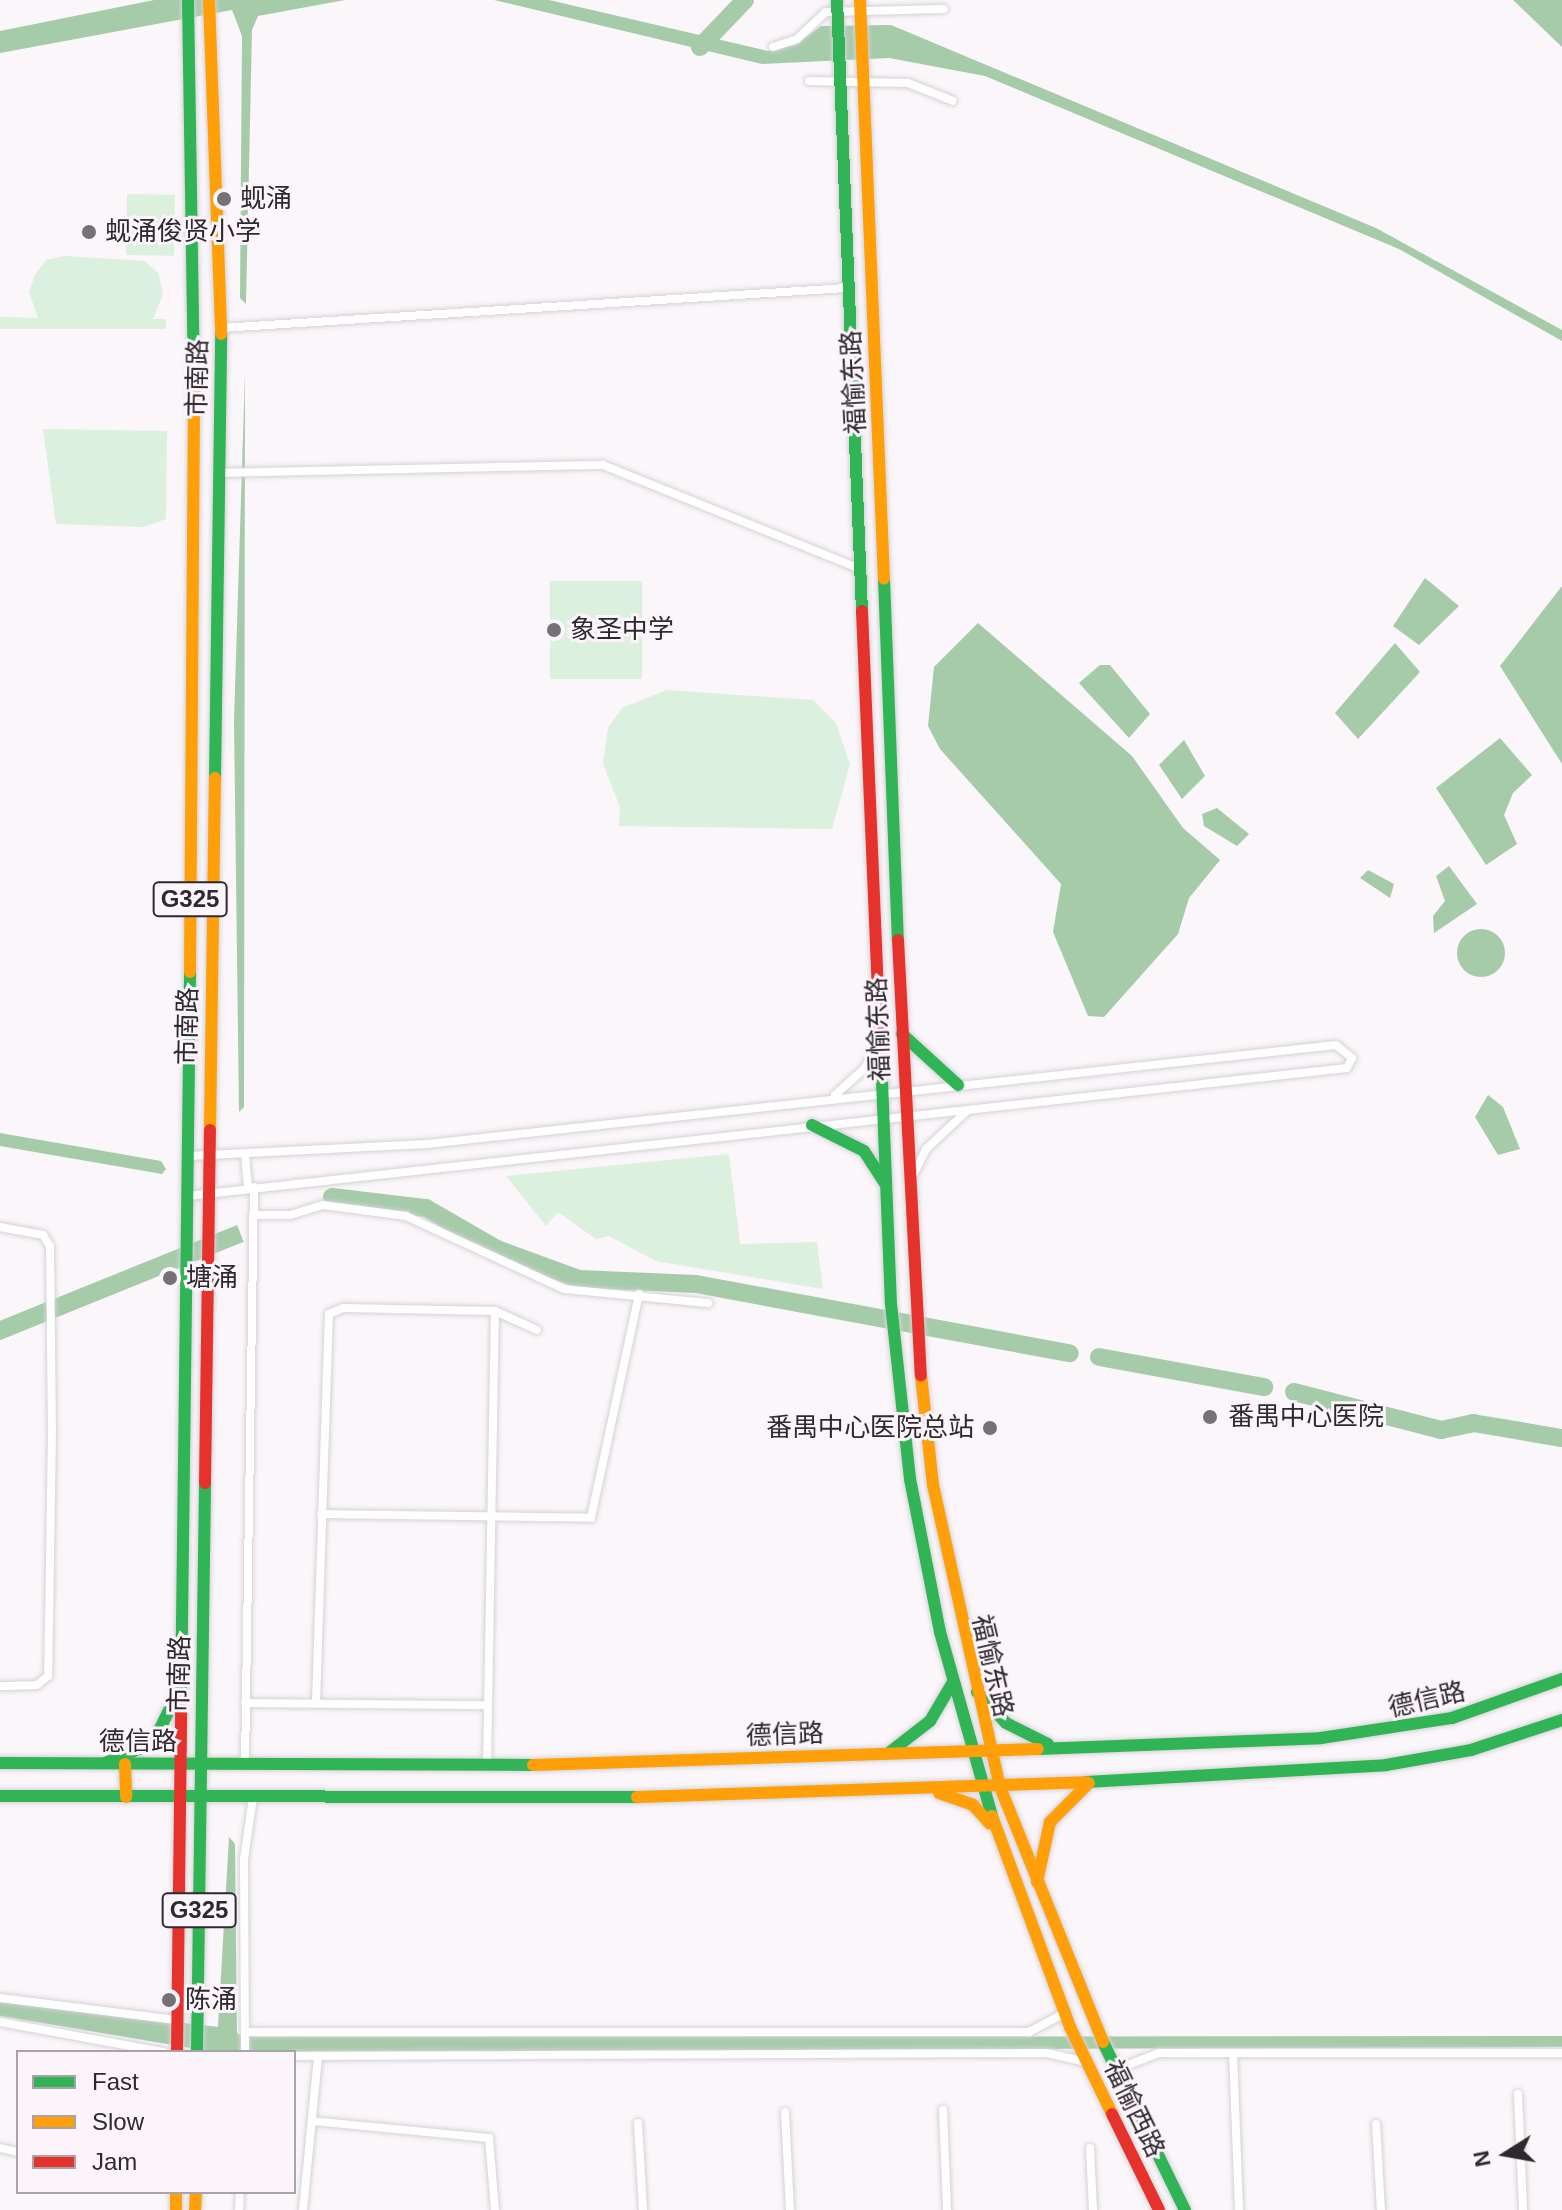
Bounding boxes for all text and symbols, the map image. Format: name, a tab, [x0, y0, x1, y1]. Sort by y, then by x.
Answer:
place label: 蚬涌	[240, 183, 292, 215]
marker: 蚬涌	[215, 190, 233, 208]
place label: 蚬涌俊贤小学	[105, 216, 261, 248]
marker: 蚬涌俊贤小学	[80, 223, 98, 241]
street label: 福愉东路	[836, 329, 872, 435]
street label: 市南路	[182, 339, 214, 417]
place label: 象圣中学	[570, 614, 674, 646]
marker: 象圣中学	[545, 621, 563, 639]
road number: G325	[152, 879, 228, 919]
street label: 福愉东路	[862, 976, 896, 1082]
street label: 市南路	[172, 987, 204, 1065]
place label: 塘涌	[186, 1262, 238, 1294]
marker: 塘涌	[161, 1269, 179, 1287]
place label: 番禺中心医院	[1228, 1401, 1384, 1433]
marker: 番禺中心医院	[1199, 1406, 1221, 1428]
place label: 番禺中心医院总站	[766, 1412, 974, 1444]
marker: 番禺中心医院总站	[981, 1419, 999, 1437]
street label: 福愉东路	[965, 1612, 1019, 1720]
street label: 市南路	[164, 1635, 196, 1713]
street label: 德信路	[1385, 1676, 1469, 1724]
street label: 德信路	[745, 1718, 825, 1752]
street label: 德信路	[99, 1726, 177, 1758]
road number: G325	[161, 1890, 237, 1930]
place label: 陈涌	[185, 1984, 237, 2016]
marker: 陈涌	[160, 1991, 178, 2009]
legend	[16, 2050, 296, 2194]
street label: 福愉西路	[1097, 2055, 1171, 2163]
text: Fast	[92, 2068, 139, 2095]
text: Slow	[92, 2108, 144, 2135]
north arrow	[1466, 2114, 1546, 2194]
text: Jam	[92, 2148, 137, 2175]
text: N	[1468, 2148, 1496, 2169]

